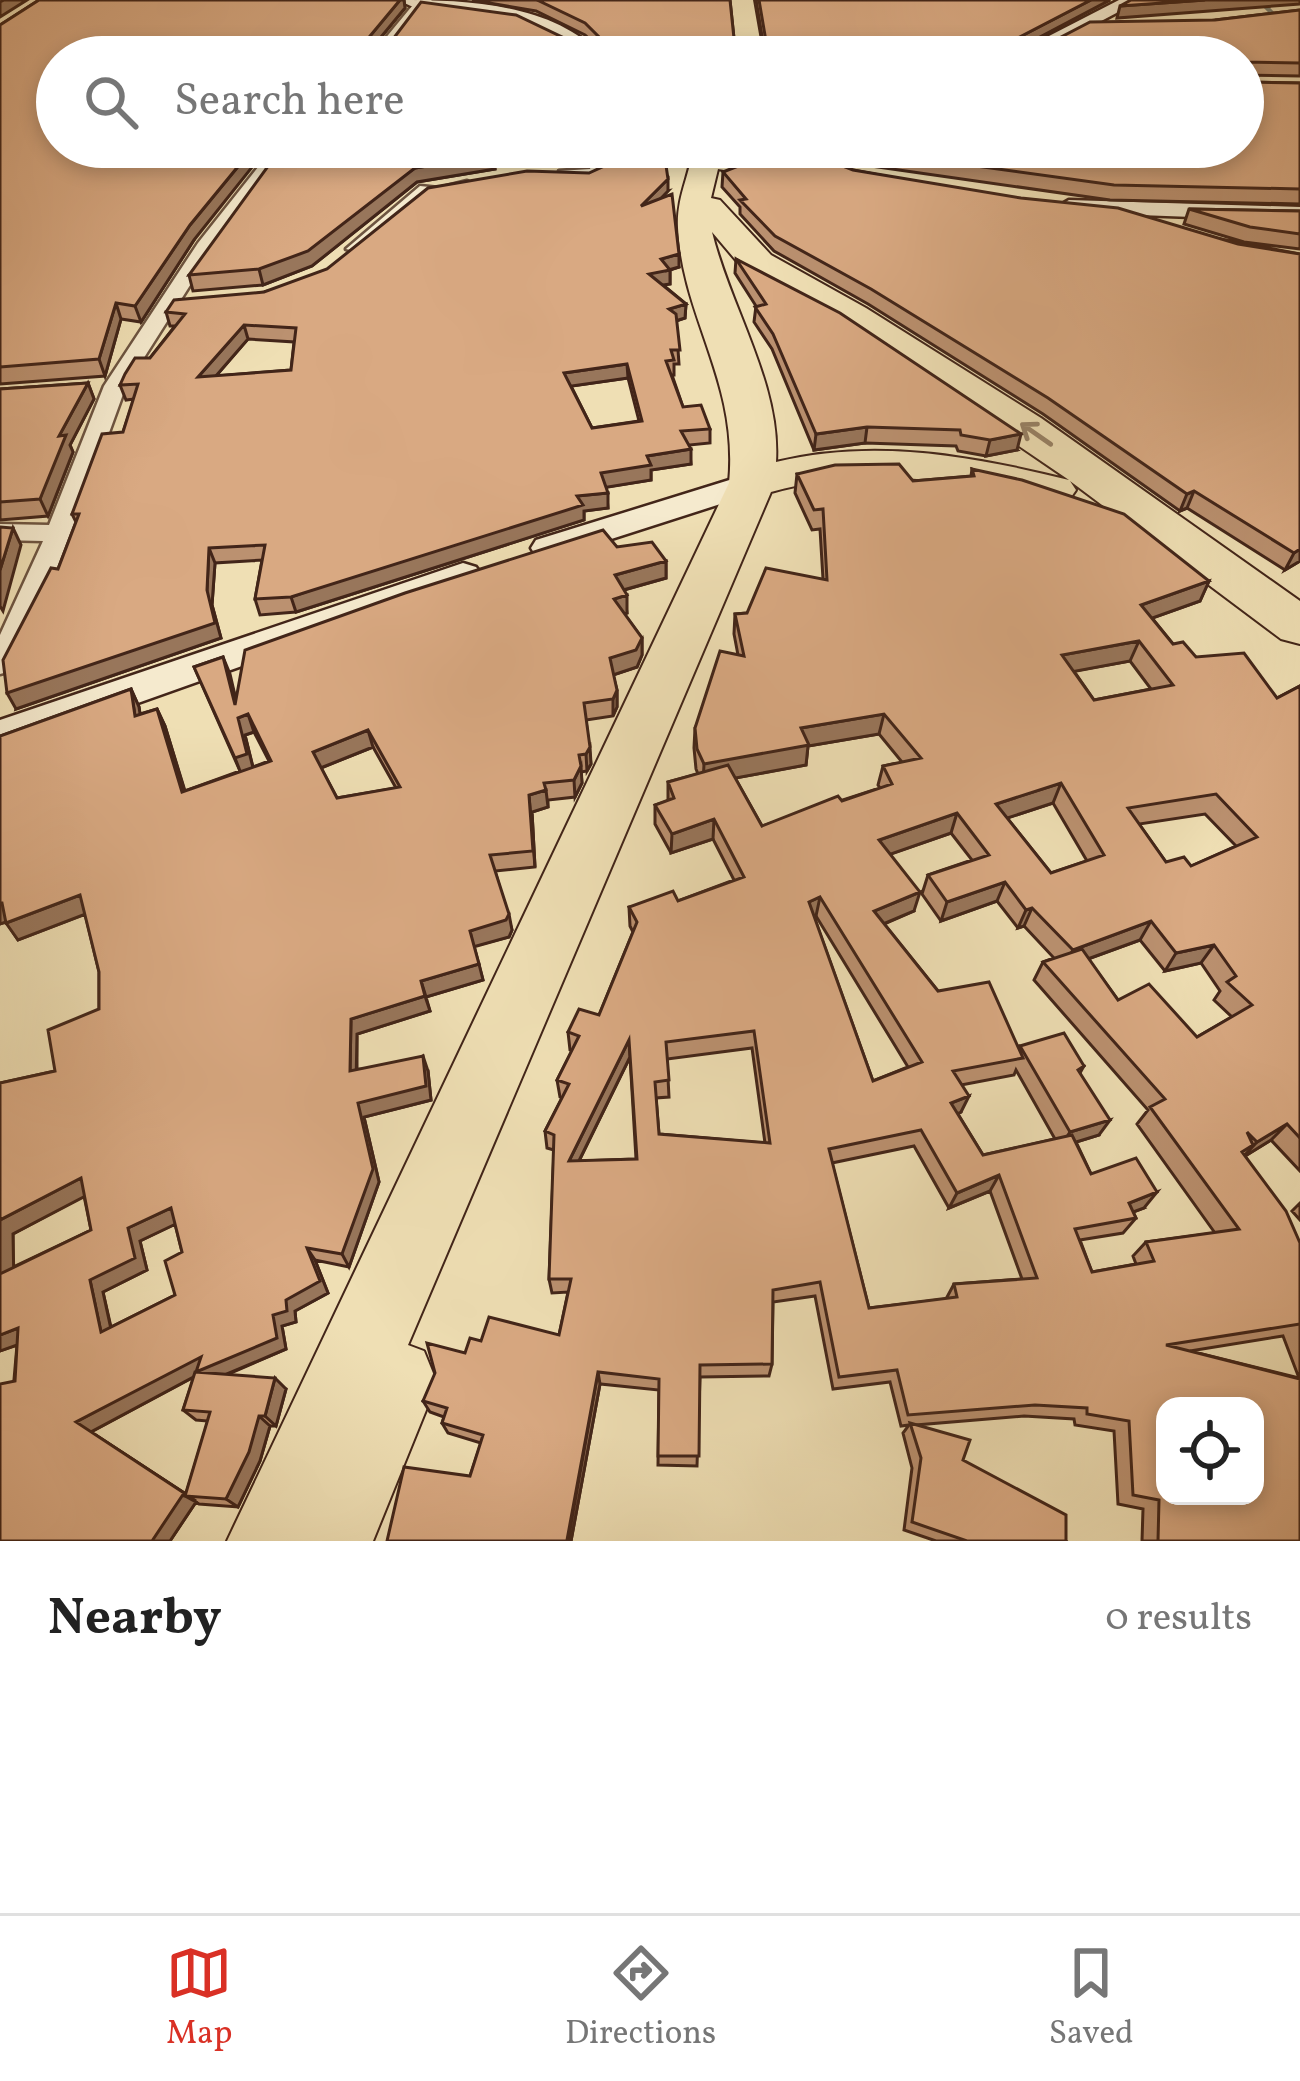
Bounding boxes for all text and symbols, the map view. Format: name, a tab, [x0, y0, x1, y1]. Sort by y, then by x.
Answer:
search box	[36, 36, 1264, 168]
icon: search	[78, 69, 144, 135]
text: Search here	[174, 71, 405, 134]
one-way arrow	[1020, 422, 1053, 447]
map controls	[1156, 1397, 1264, 1505]
button: locate	[1156, 1397, 1264, 1505]
text: Nearby	[48, 1584, 222, 1655]
text: 0 results	[1105, 1592, 1252, 1646]
tab: Map	[166, 1940, 232, 2058]
tab: Directions	[565, 1940, 716, 2058]
tab: Saved	[1049, 1940, 1134, 2058]

